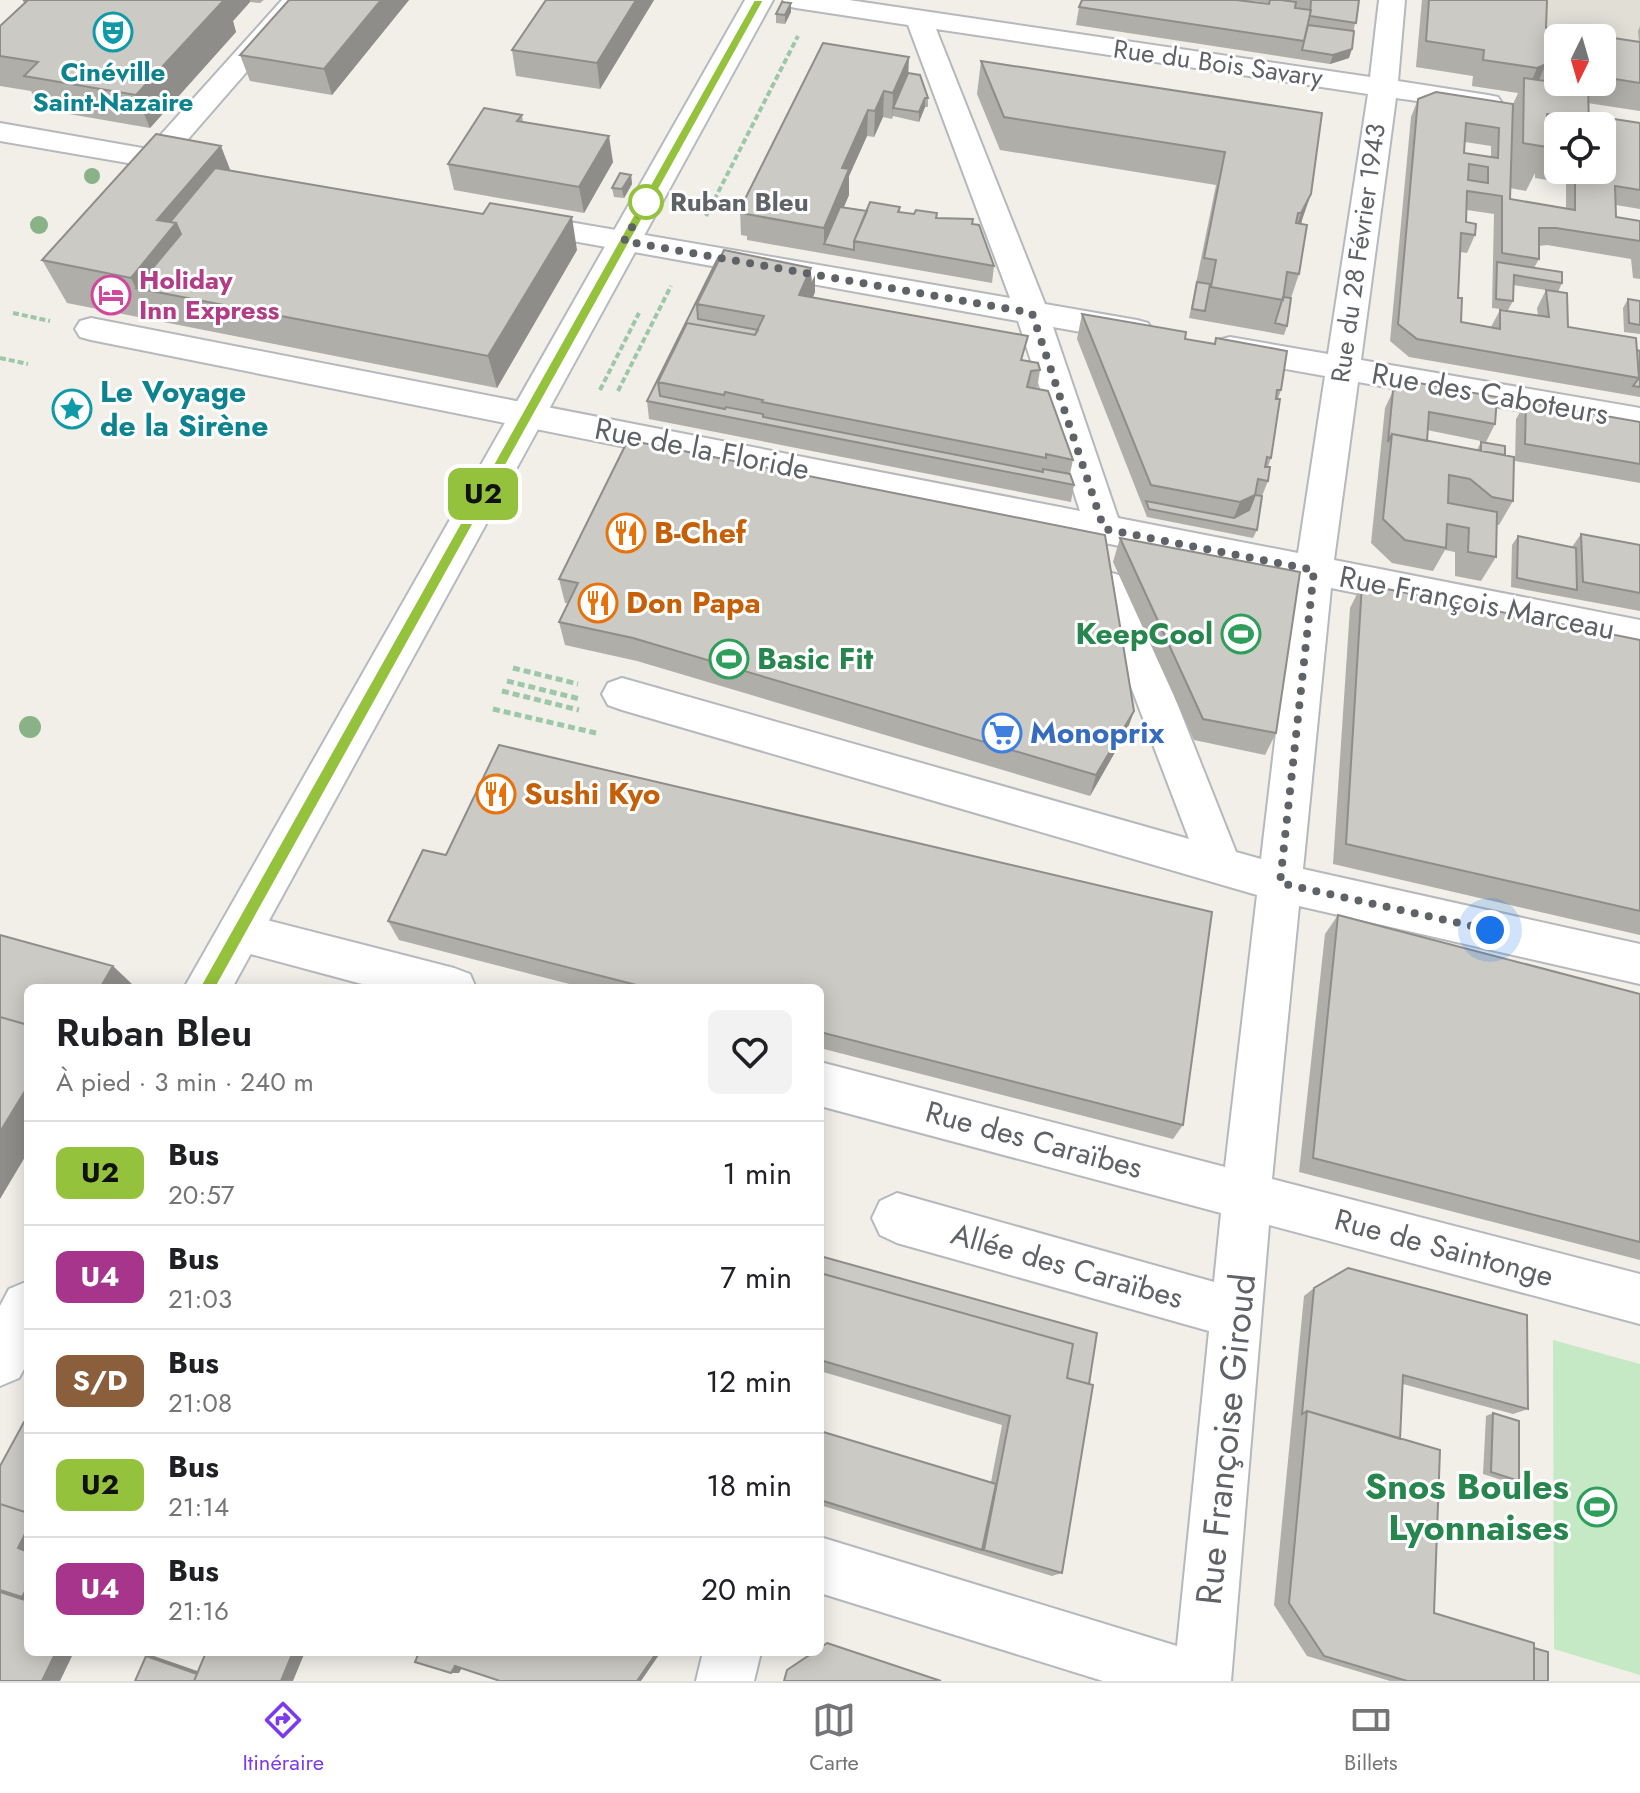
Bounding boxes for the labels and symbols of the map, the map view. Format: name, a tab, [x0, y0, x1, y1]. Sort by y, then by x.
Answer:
theatre icon: Cinéville Saint-Nazaire	[92, 11, 134, 53]
north arrow	[1544, 24, 1616, 96]
street label: Rue du Bois Savary	[1111, 29, 1326, 97]
place label: Cinéville Saint-Nazaire	[32, 53, 194, 121]
street label: Rue du 28 Février 1943	[1321, 121, 1395, 385]
place label: Ruban Bleu	[670, 183, 809, 221]
marker: Ruban Bleu	[629, 185, 663, 219]
place label: Holiday Inn Express	[139, 261, 280, 329]
hotel icon: Holiday Inn Express	[90, 274, 132, 316]
street label: Rue des Caboteurs	[1368, 352, 1612, 436]
place label: Le Voyage de la Sirène	[100, 370, 269, 447]
place icon: Le Voyage de la Sirène	[51, 388, 93, 430]
street label: Rue de la Floride	[591, 407, 813, 490]
line badge: U2	[447, 468, 519, 520]
place label: B-Chef	[654, 511, 748, 554]
restaurant icon: B-Chef	[605, 512, 647, 554]
street label: Rue François Marceau	[1336, 555, 1619, 650]
place label: Don Papa	[626, 581, 761, 624]
restaurant icon: Don Papa	[577, 582, 619, 624]
place label: KeepCool	[1076, 612, 1213, 655]
sports icon: KeepCool	[1220, 613, 1262, 655]
place label: Basic Fit	[757, 637, 874, 680]
sports icon: Basic Fit	[708, 638, 750, 680]
place label: Monoprix	[1030, 711, 1164, 754]
supermarket icon: Monoprix	[981, 712, 1023, 754]
place label: Sushi Kyo	[524, 772, 660, 815]
restaurant icon: Sushi Kyo	[475, 773, 517, 815]
your location	[1470, 910, 1510, 950]
street label: Rue des Caraïbes	[921, 1090, 1147, 1189]
street label: Rue de Saintonge	[1330, 1198, 1558, 1297]
street label: Allée des Caraïbes	[946, 1212, 1188, 1319]
street label: Rue Françoise Giroud	[1182, 1271, 1268, 1607]
place label: Snos Boules Lyonnaises	[1365, 1460, 1569, 1553]
sports icon: Snos Boules Lyonnaises	[1576, 1486, 1618, 1528]

